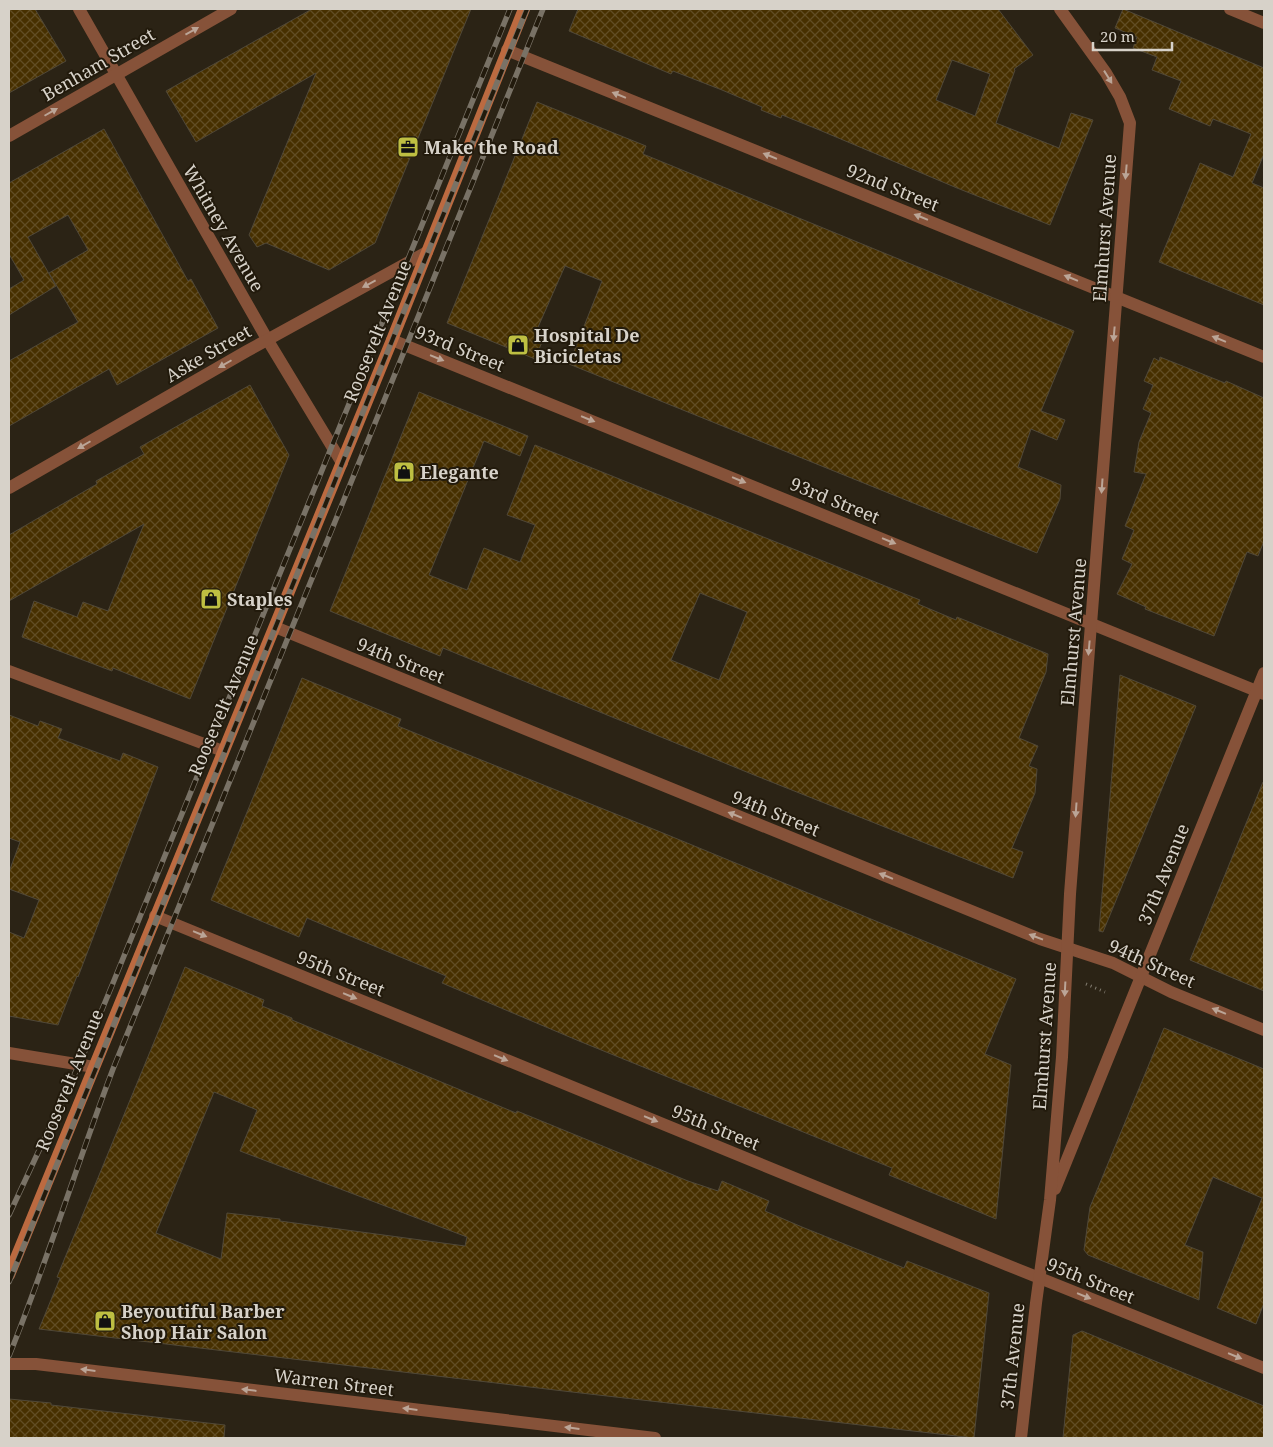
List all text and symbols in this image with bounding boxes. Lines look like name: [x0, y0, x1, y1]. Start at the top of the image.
scale bar: [1093, 20, 1172, 52]
street label: Benham Street: [37, 22, 159, 106]
one-way arrow: [185, 26, 198, 35]
text: 20 m: [1100, 26, 1135, 46]
one-way arrow: [1104, 70, 1113, 84]
one-way arrow: [612, 91, 626, 99]
one-way arrow: [44, 107, 58, 116]
office icon: Make the Road: [396, 135, 420, 159]
place label: Make the Road: [424, 135, 559, 159]
one-way arrow: [762, 152, 777, 160]
street label: Elmhurst Avenue: [1087, 153, 1121, 303]
street label: 92nd Street: [843, 158, 943, 216]
street label: Whitney Avenue: [178, 160, 270, 296]
one-way arrow: [1121, 164, 1129, 180]
one-way arrow: [913, 213, 928, 220]
street label: Roosevelt Avenue: [338, 256, 416, 406]
one-way arrow: [1063, 274, 1078, 282]
one-way arrow: [362, 280, 377, 288]
street label: Aske Street: [161, 319, 255, 387]
street label: 93rd Street: [412, 319, 508, 377]
place label: Hospital De Bicicletas: [534, 323, 640, 368]
one-way arrow: [1110, 326, 1118, 342]
shop icon: Hospital De Bicicletas: [506, 333, 530, 357]
one-way arrow: [1211, 335, 1226, 343]
one-way arrow: [430, 355, 445, 362]
one-way arrow: [218, 359, 231, 368]
one-way arrow: [581, 415, 596, 423]
one-way arrow: [76, 441, 91, 449]
shop icon: Elegante: [392, 460, 416, 484]
place label: Elegante: [420, 460, 499, 484]
street label: 93rd Street: [787, 471, 883, 529]
one-way arrow: [732, 476, 747, 484]
one-way arrow: [1098, 478, 1106, 494]
one-way arrow: [882, 537, 897, 545]
street label: Elmhurst Avenue: [1055, 557, 1091, 707]
shop icon: Staples: [199, 587, 223, 611]
place label: Staples: [227, 587, 293, 611]
street label: Roosevelt Avenue: [182, 631, 264, 779]
street label: 94th Street: [353, 631, 449, 689]
one-way arrow: [1084, 640, 1092, 656]
street label: 94th Street: [728, 784, 824, 842]
one-way arrow: [1072, 802, 1080, 818]
one-way arrow: [727, 811, 742, 819]
street label: 37th Avenue: [1132, 820, 1194, 928]
one-way arrow: [878, 872, 893, 880]
one-way arrow: [193, 931, 207, 939]
one-way arrow: [1029, 933, 1044, 940]
street label: 94th Street: [1105, 933, 1199, 993]
street label: 95th Street: [293, 944, 389, 1002]
street label: Elmhurst Avenue: [1027, 961, 1061, 1111]
one-way arrow: [1061, 982, 1069, 998]
one-way arrow: [343, 992, 358, 1000]
street label: Roosevelt Avenue: [30, 1005, 108, 1155]
one-way arrow: [1212, 1007, 1226, 1015]
one-way arrow: [494, 1054, 508, 1062]
street label: 95th Street: [668, 1098, 764, 1156]
one-way arrow: [644, 1116, 658, 1124]
street label: 95th Street: [1043, 1251, 1139, 1309]
one-way arrow: [1077, 1292, 1091, 1300]
place label: Beyoutiful Barber Shop Hair Salon: [121, 1299, 285, 1344]
street label: 37th Avenue: [994, 1302, 1030, 1410]
shop icon: Beyoutiful Barber Shop Hair Salon: [93, 1309, 117, 1333]
one-way arrow: [1228, 1353, 1242, 1361]
street label: Warren Street: [273, 1363, 395, 1401]
one-way arrow: [79, 1366, 95, 1374]
one-way arrow: [241, 1386, 257, 1394]
one-way arrow: [402, 1405, 418, 1413]
one-way arrow: [563, 1424, 579, 1432]

